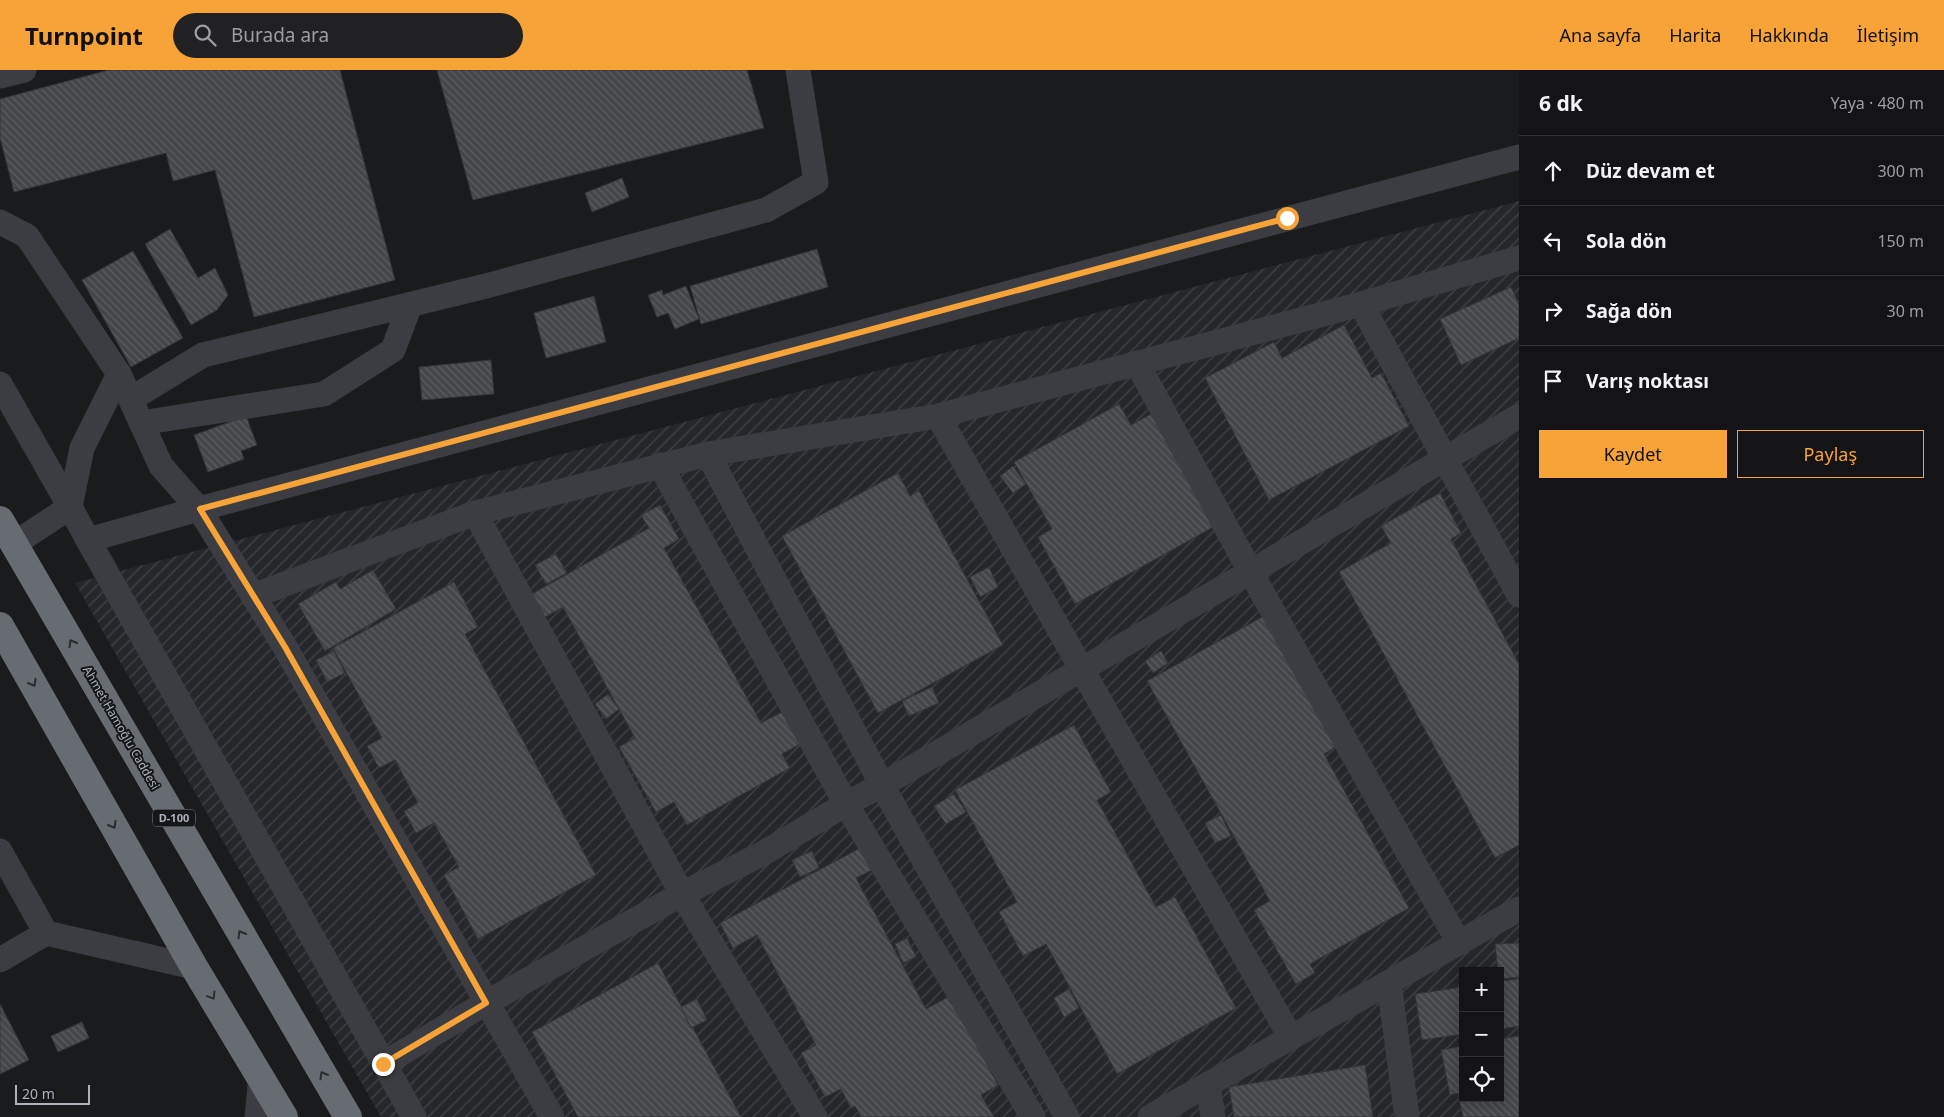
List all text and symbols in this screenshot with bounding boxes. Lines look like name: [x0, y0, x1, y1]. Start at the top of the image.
search box: [173, 13, 523, 58]
text: Turnpoint: [25, 19, 143, 52]
icon: search: [191, 21, 219, 49]
text: Burada ara: [231, 22, 329, 48]
text: Ana sayfa: [1560, 23, 1641, 47]
text: Harita: [1669, 23, 1721, 47]
text: Hakkında: [1749, 23, 1829, 47]
text: İletişim: [1857, 23, 1919, 47]
text: 6 dk: [1539, 89, 1583, 117]
text: Yaya · 480 m: [1830, 92, 1924, 114]
icon: ahead: [1539, 157, 1567, 185]
text: Düz devam et: [1586, 158, 1715, 184]
text: 300 m: [1877, 160, 1924, 182]
route start: [1276, 207, 1299, 230]
icon: left: [1539, 227, 1567, 255]
text: Sola dön: [1586, 228, 1667, 254]
text: 150 m: [1877, 230, 1924, 252]
icon: right: [1539, 297, 1567, 325]
text: Sağa dön: [1586, 298, 1672, 324]
text: 30 m: [1887, 300, 1924, 322]
icon: arrive: [1539, 367, 1567, 395]
text: Varış noktası: [1586, 368, 1709, 394]
button: Kaydet: [1539, 430, 1727, 478]
button: Paylaş: [1737, 430, 1924, 478]
one-way arrow: [68, 639, 78, 648]
street label: Ahmet Hamoğlu Caddesi: [79, 663, 164, 793]
one-way arrow: [26, 678, 36, 687]
road number: D-100: [153, 810, 195, 826]
one-way arrow: [107, 819, 117, 828]
one-way arrow: [238, 931, 248, 940]
map controls: [1459, 967, 1504, 1102]
button: +: [1459, 967, 1504, 1012]
one-way arrow: [206, 990, 215, 999]
button: −: [1459, 1012, 1504, 1057]
route end: [372, 1053, 395, 1076]
button: locate: [1459, 1057, 1504, 1102]
one-way arrow: [319, 1071, 329, 1080]
scale bar: [15, 1082, 90, 1105]
text: 20 m: [22, 1084, 55, 1103]

